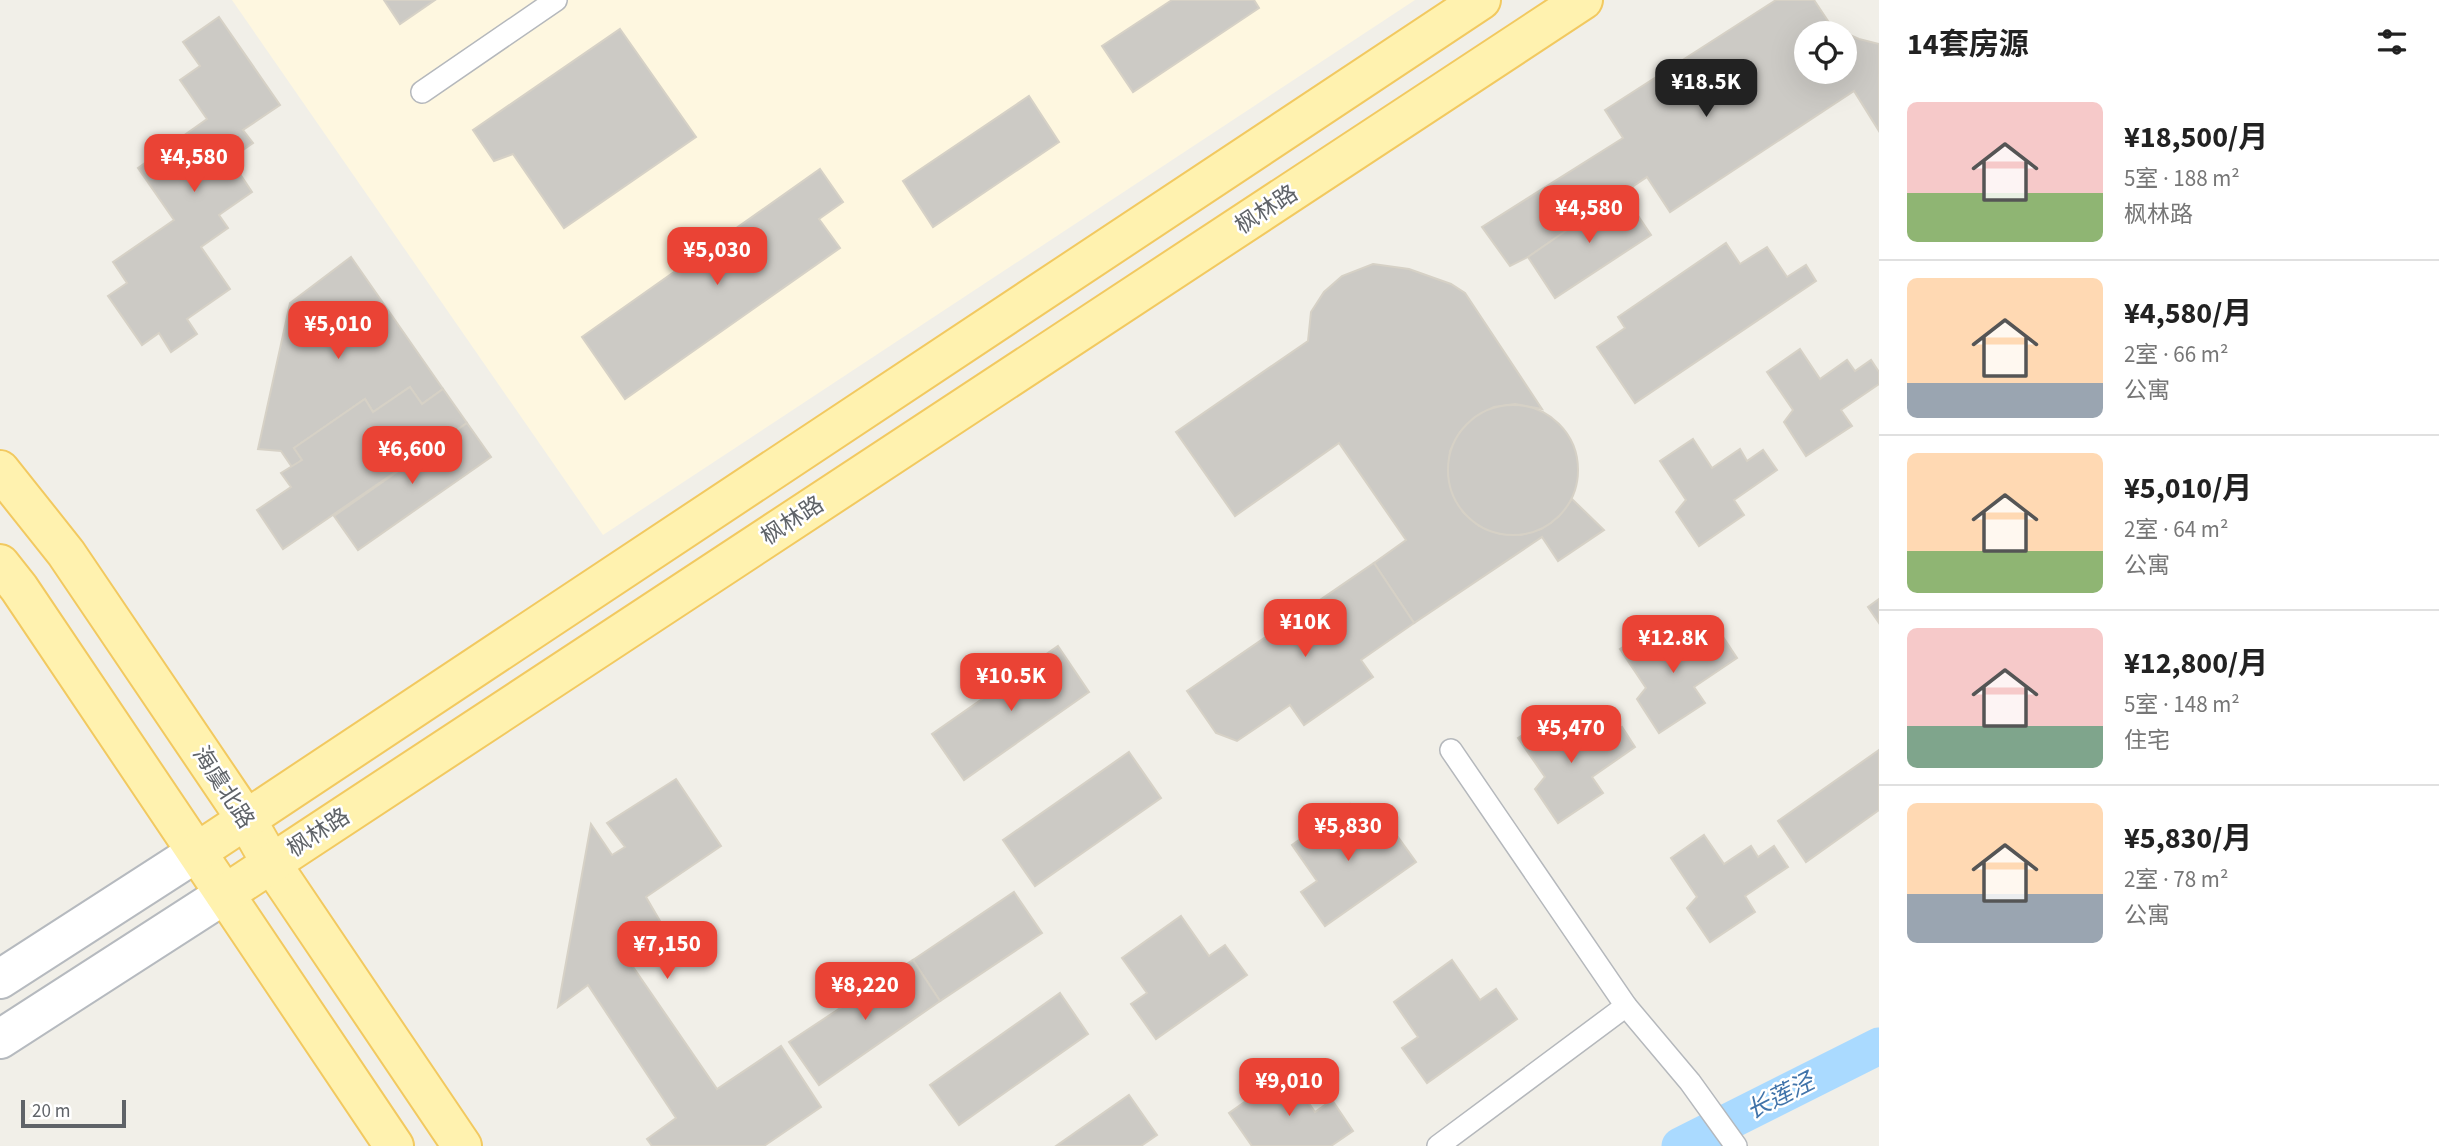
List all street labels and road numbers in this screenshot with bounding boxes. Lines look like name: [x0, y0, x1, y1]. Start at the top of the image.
street label: 枫林路: [1228, 177, 1304, 242]
street label: 枫林路: [754, 488, 830, 553]
street label: 海虞北路: [185, 740, 262, 835]
street label: 枫林路: [280, 800, 356, 865]

